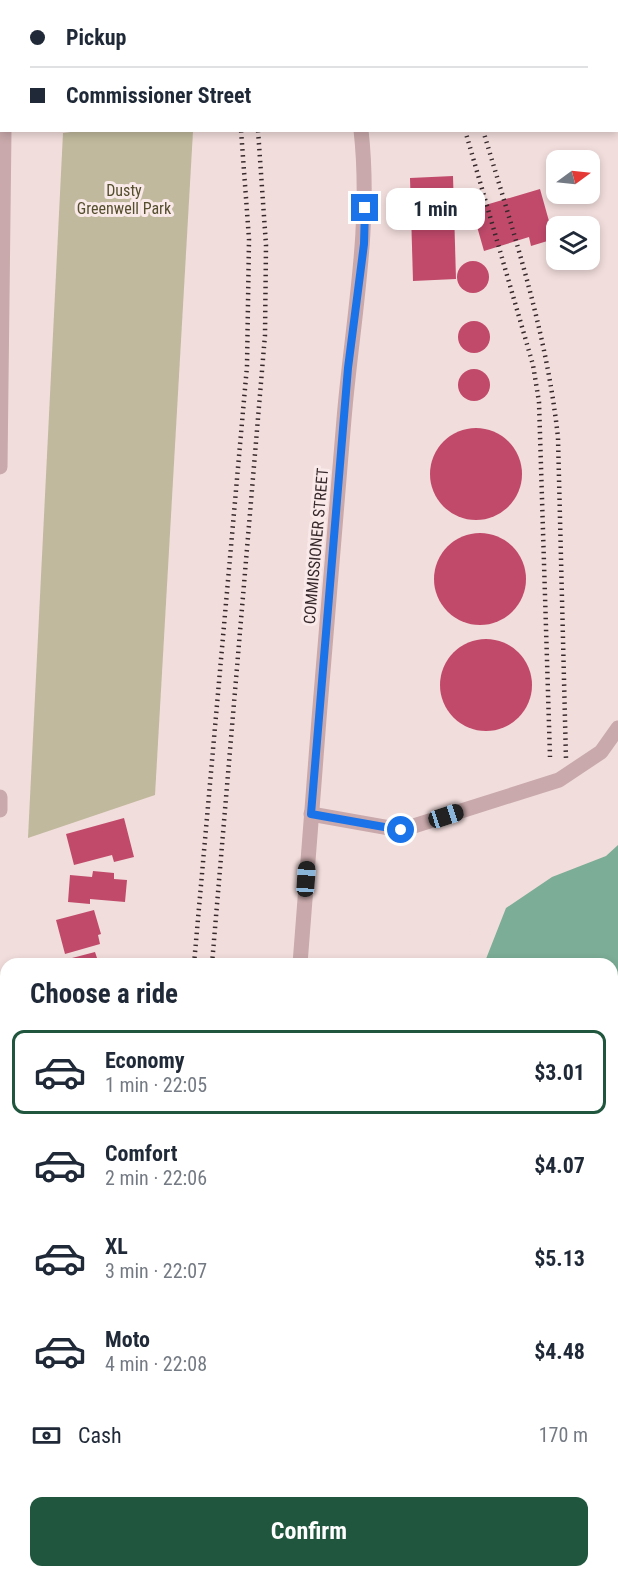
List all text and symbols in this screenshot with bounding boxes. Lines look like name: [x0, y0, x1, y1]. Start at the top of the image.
text: Pickup: [66, 25, 126, 50]
text: Commissioner Street: [66, 83, 251, 108]
north arrow: [546, 150, 600, 204]
map controls: [546, 150, 600, 270]
park label: Dusty Greenwell Park: [77, 181, 172, 218]
callout: 1 min: [386, 187, 485, 229]
route end: [351, 194, 378, 221]
text: 1 min: [413, 197, 458, 221]
button: layers: [546, 216, 600, 270]
street label: COMMISSIONER STREET: [300, 467, 332, 625]
car: [426, 802, 466, 830]
route start: [387, 816, 414, 843]
car: [296, 860, 316, 898]
text: Choose a ride: [30, 978, 178, 1010]
icon: car: [33, 1045, 87, 1099]
text: Economy: [105, 1048, 185, 1073]
text: $3.01: [534, 1060, 585, 1085]
text: 1 min · 22:05: [105, 1073, 207, 1097]
icon: car: [33, 1138, 87, 1192]
text: Comfort: [105, 1141, 178, 1166]
text: $4.07: [534, 1153, 585, 1178]
text: 2 min · 22:06: [105, 1166, 207, 1190]
icon: car: [33, 1231, 87, 1285]
text: XL: [105, 1234, 128, 1259]
text: $5.13: [534, 1246, 585, 1271]
text: 3 min · 22:07: [105, 1259, 207, 1283]
icon: car: [33, 1324, 87, 1378]
text: Moto: [105, 1327, 150, 1352]
text: $4.48: [534, 1339, 585, 1364]
text: 4 min · 22:08: [105, 1352, 207, 1376]
icon: cash: [30, 1419, 63, 1452]
text: Cash: [78, 1423, 122, 1448]
text: 170 m: [539, 1423, 588, 1447]
button: Confirm: [30, 1497, 588, 1566]

